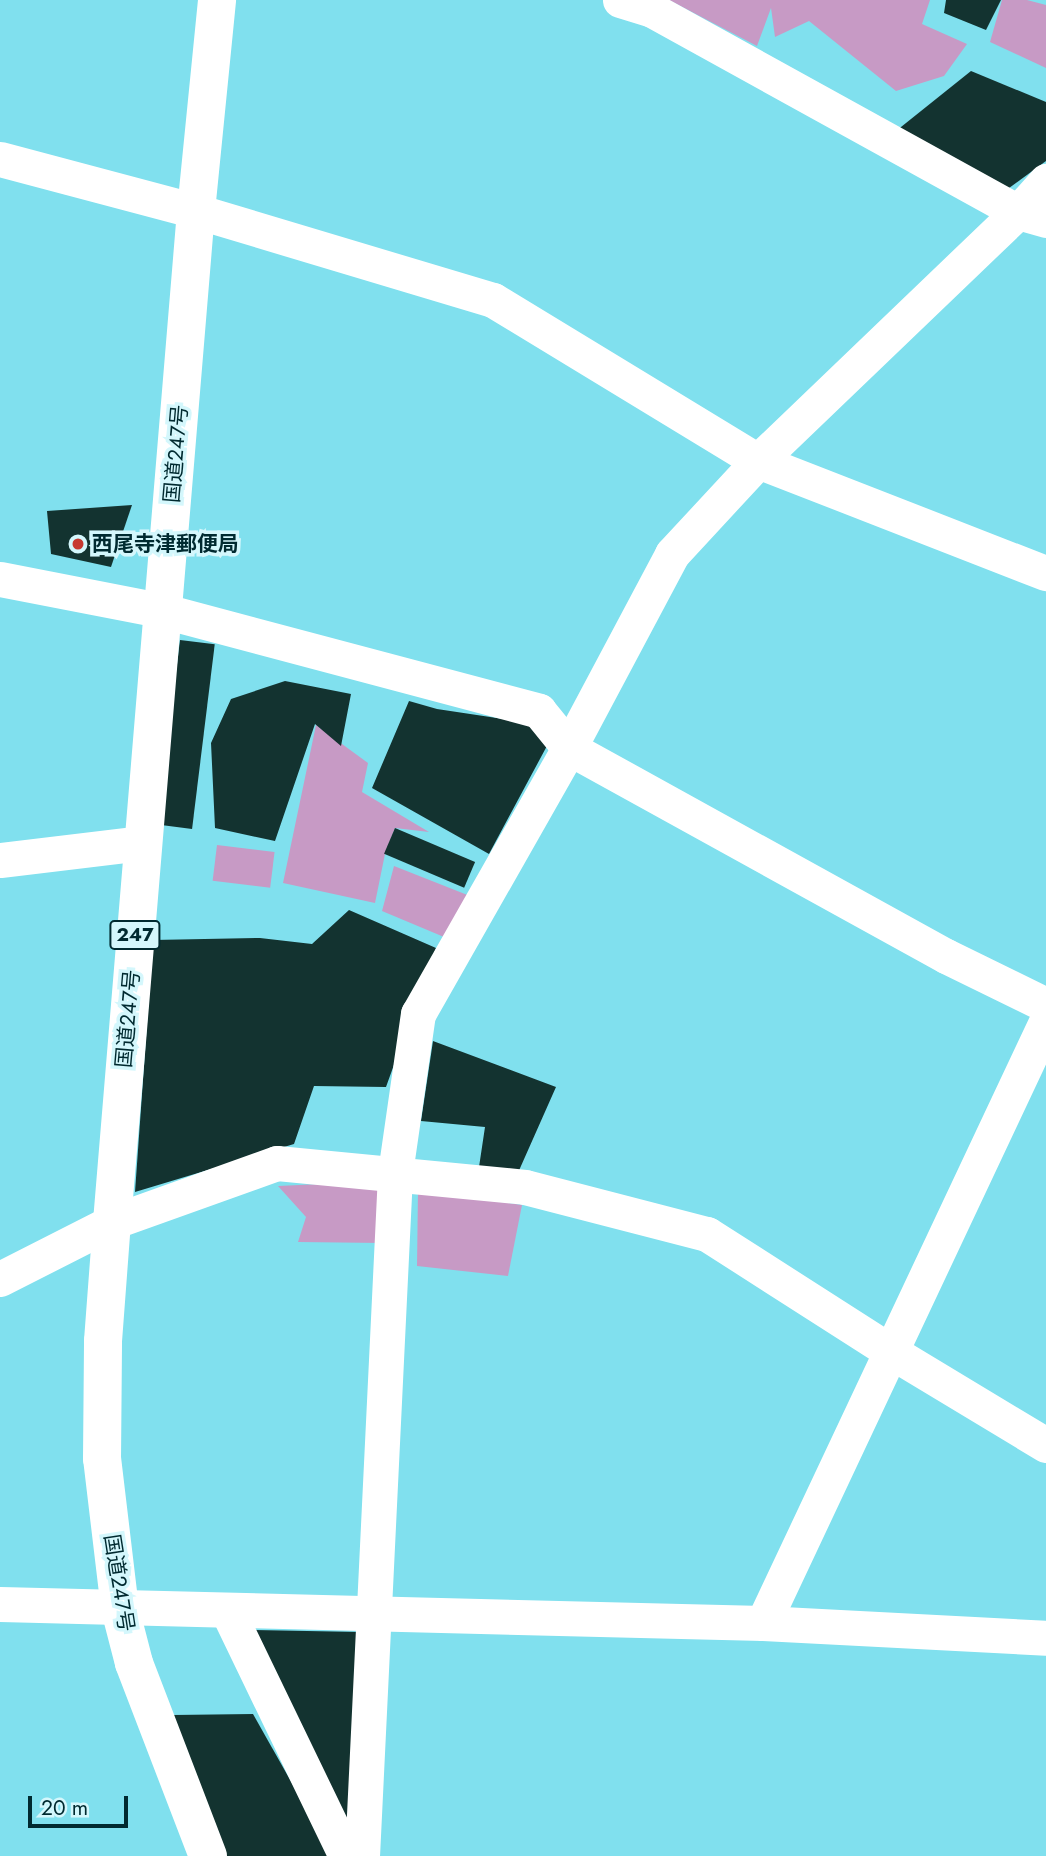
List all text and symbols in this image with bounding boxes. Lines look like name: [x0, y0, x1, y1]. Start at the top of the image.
street label: 国道247号: [159, 404, 193, 504]
place label: 西尾寺津郵便局: [92, 531, 239, 557]
marker: 西尾寺津郵便局: [70, 536, 86, 552]
road number: 247: [109, 920, 161, 951]
street label: 国道247号: [111, 969, 145, 1069]
street label: 国道247号: [99, 1533, 139, 1633]
scale bar: [32, 1783, 131, 1827]
text: 20 m: [41, 1793, 88, 1823]

